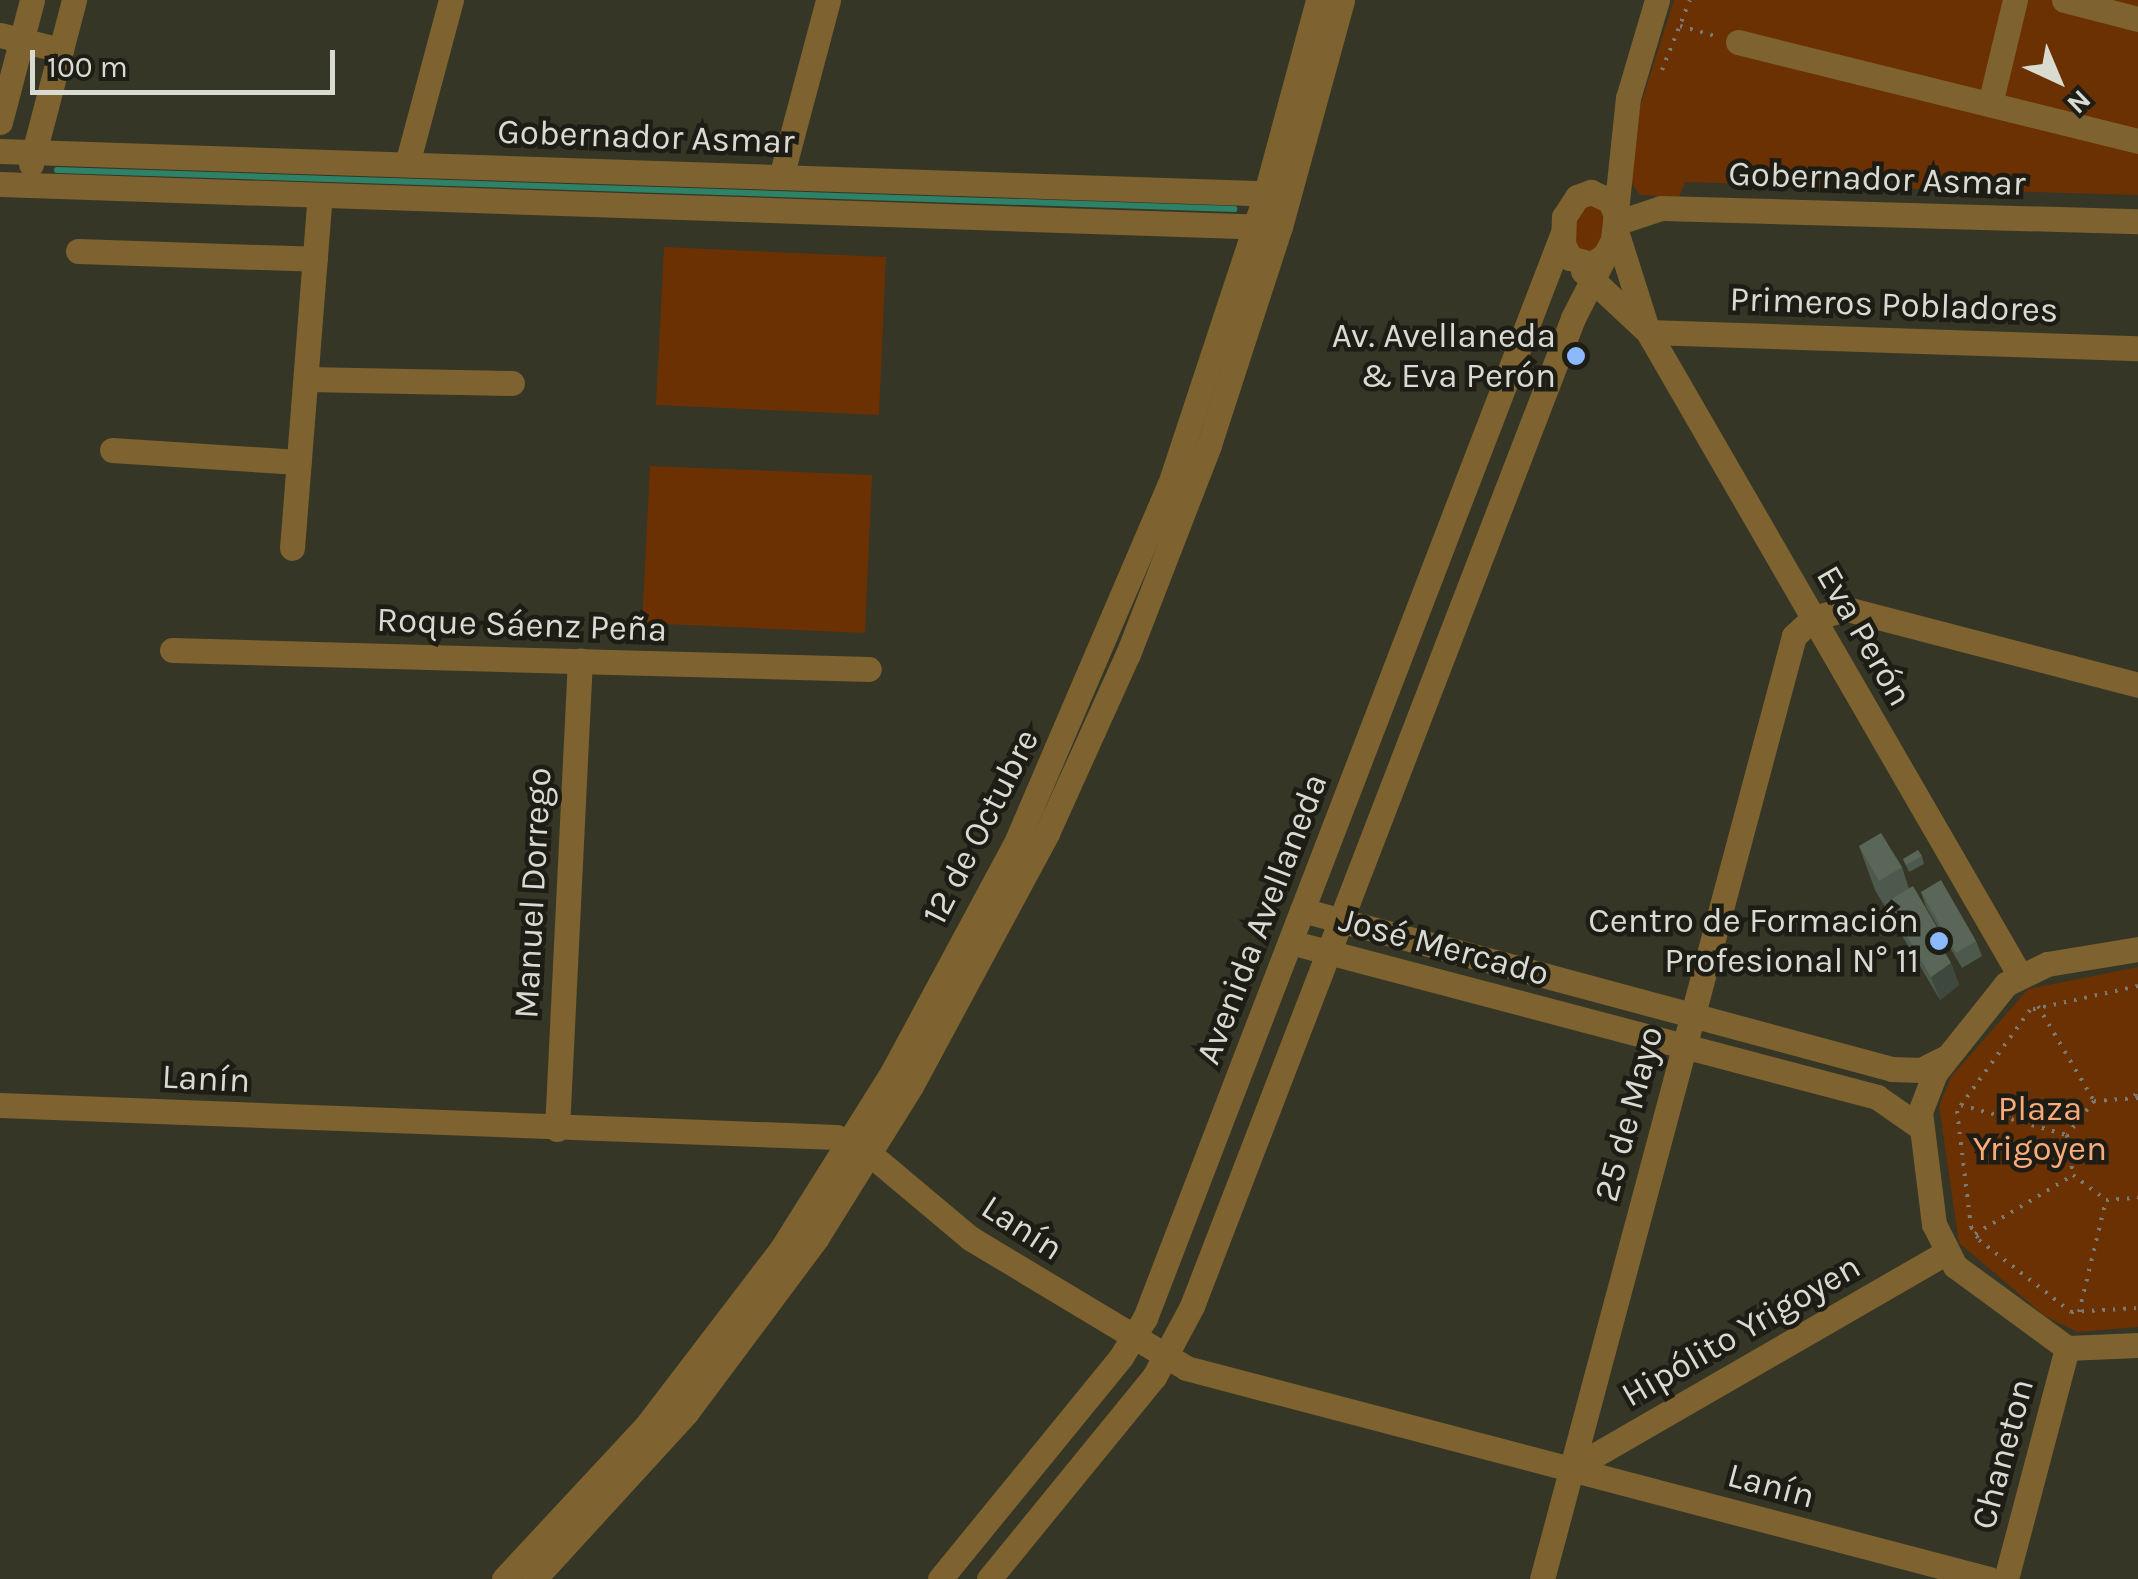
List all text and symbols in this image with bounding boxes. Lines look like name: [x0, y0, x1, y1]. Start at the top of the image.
scale bar: [35, 30, 340, 92]
north arrow: [2008, 30, 2108, 130]
text: 100 m: [47, 49, 128, 85]
text: N: [2061, 83, 2098, 121]
street label: Gobernador Asmar: [497, 111, 795, 163]
street label: Gobernador Asmar: [1728, 153, 2026, 205]
street label: Primeros Pobladores: [1729, 278, 2059, 332]
place label: Av. Avellaneda & Eva Perón: [1332, 315, 1556, 397]
marker: Av. Avellaneda & Eva Perón: [1565, 345, 1587, 367]
street label: Eva Perón: [1807, 558, 1921, 714]
street label: Roque Sáenz Peña: [376, 599, 668, 651]
street label: 12 de Octubre: [914, 722, 1048, 932]
street label: Manuel Dorrego: [505, 766, 561, 1020]
street label: Avenida Avellaneda: [1187, 768, 1337, 1070]
street label: José Mercado: [1335, 899, 1553, 995]
place label: Centro de Formación Profesional N° 11: [1588, 900, 1919, 982]
marker: Centro de Formación Profesional N° 11: [1928, 930, 1950, 952]
street label: 25 de Mayo: [1585, 1022, 1673, 1206]
street label: Lanín: [161, 1056, 251, 1102]
park label: Plaza Yrigoyen: [1973, 1088, 2107, 1170]
street label: Lanín: [974, 1186, 1070, 1270]
street label: Hipólito Yrigoyen: [1614, 1246, 1868, 1416]
street label: Chaneton: [1963, 1374, 2043, 1534]
street label: Lanín: [1723, 1454, 1819, 1518]

